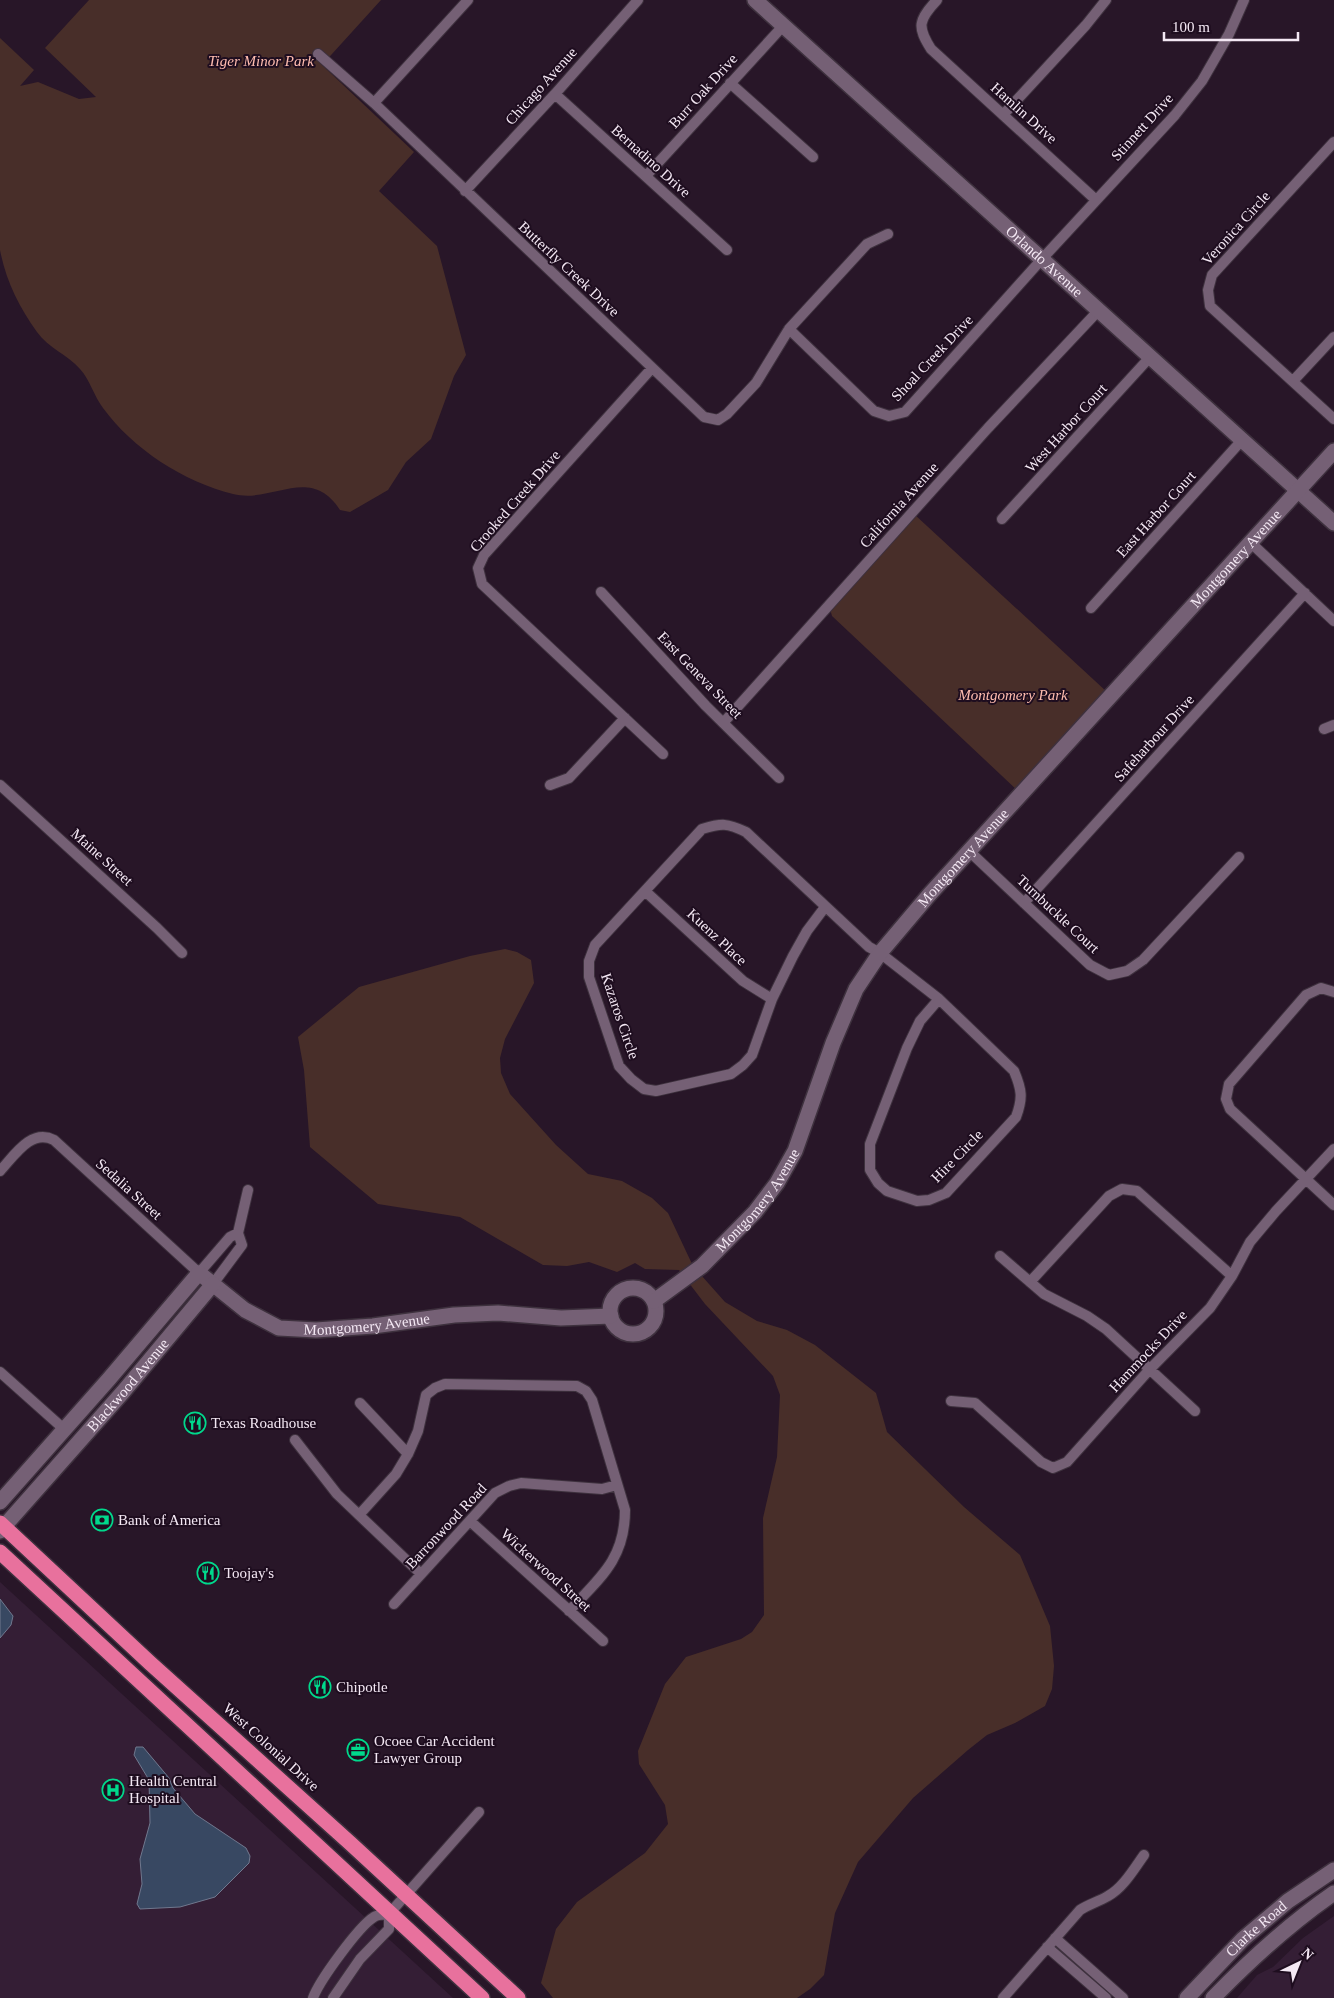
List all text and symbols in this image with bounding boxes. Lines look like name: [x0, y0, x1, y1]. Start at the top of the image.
scale bar: [1164, 10, 1298, 42]
text: 100 m: [1172, 19, 1210, 35]
street label: Chicago Avenue: [502, 44, 580, 128]
street label: Burr Oak Drive: [666, 50, 741, 131]
park label: Tiger Minor Park: [208, 53, 314, 69]
street label: Hamlin Drive: [988, 79, 1060, 147]
street label: Stinnett Drive: [1108, 90, 1176, 164]
street label: Bernadino Drive: [608, 121, 694, 201]
street label: Veronica Circle: [1199, 188, 1274, 268]
street label: Butterfly Creek Drive: [515, 218, 623, 320]
street label: Orlando Avenue: [1003, 223, 1086, 300]
street label: Shoal Creek Drive: [888, 311, 976, 404]
street label: West Harbor Court: [1022, 380, 1111, 476]
street label: Crooked Creek Drive: [467, 447, 564, 555]
street label: California Avenue: [856, 459, 942, 551]
street label: East Harbor Court: [1113, 467, 1199, 560]
street label: Montgomery Avenue: [1187, 506, 1285, 611]
street label: East Geneva Street: [655, 628, 746, 722]
park label: Montgomery Park: [957, 687, 1068, 703]
street label: Safeharbour Drive: [1111, 691, 1197, 785]
street label: Montgomery Avenue: [914, 805, 1012, 910]
street label: Maine Street: [68, 825, 137, 889]
street label: Turnbuckle Court: [1014, 872, 1103, 957]
street label: Kuenz Place: [684, 905, 750, 969]
street label: Kazaros Circle: [598, 971, 642, 1061]
street label: Hire Circle: [928, 1126, 986, 1186]
street label: Montgomery Avenue: [713, 1146, 803, 1255]
street label: Sedalia Street: [93, 1155, 166, 1223]
street label: Hammocks Drive: [1106, 1306, 1190, 1395]
street label: Montgomery Avenue: [303, 1310, 431, 1338]
street label: Blackwood Avenue: [84, 1335, 172, 1435]
restaurant icon: Texas Roadhouse: [183, 1411, 207, 1435]
place label: Texas Roadhouse: [211, 1415, 317, 1431]
street label: Barronwood Road: [403, 1480, 490, 1572]
bank icon: Bank of America: [90, 1508, 114, 1532]
place label: Bank of America: [118, 1512, 221, 1528]
street label: Wickerwood Street: [498, 1525, 595, 1615]
restaurant icon: Toojay's: [196, 1561, 220, 1585]
place label: Toojay's: [224, 1565, 274, 1581]
restaurant icon: Chipotle: [308, 1675, 332, 1699]
place label: Chipotle: [336, 1679, 388, 1695]
street label: West Colonial Drive: [220, 1700, 322, 1794]
place label: Ocoee Car Accident Lawyer Group: [374, 1733, 496, 1766]
office icon: Ocoee Car Accident Lawyer Group: [346, 1738, 370, 1762]
place label: Health Central Hospital: [129, 1773, 217, 1806]
hospital icon: Health Central Hospital: [101, 1778, 125, 1802]
street label: Clarke Road: [1223, 1897, 1290, 1960]
north arrow: [1274, 1938, 1324, 1988]
text: N: [1299, 1945, 1316, 1963]

